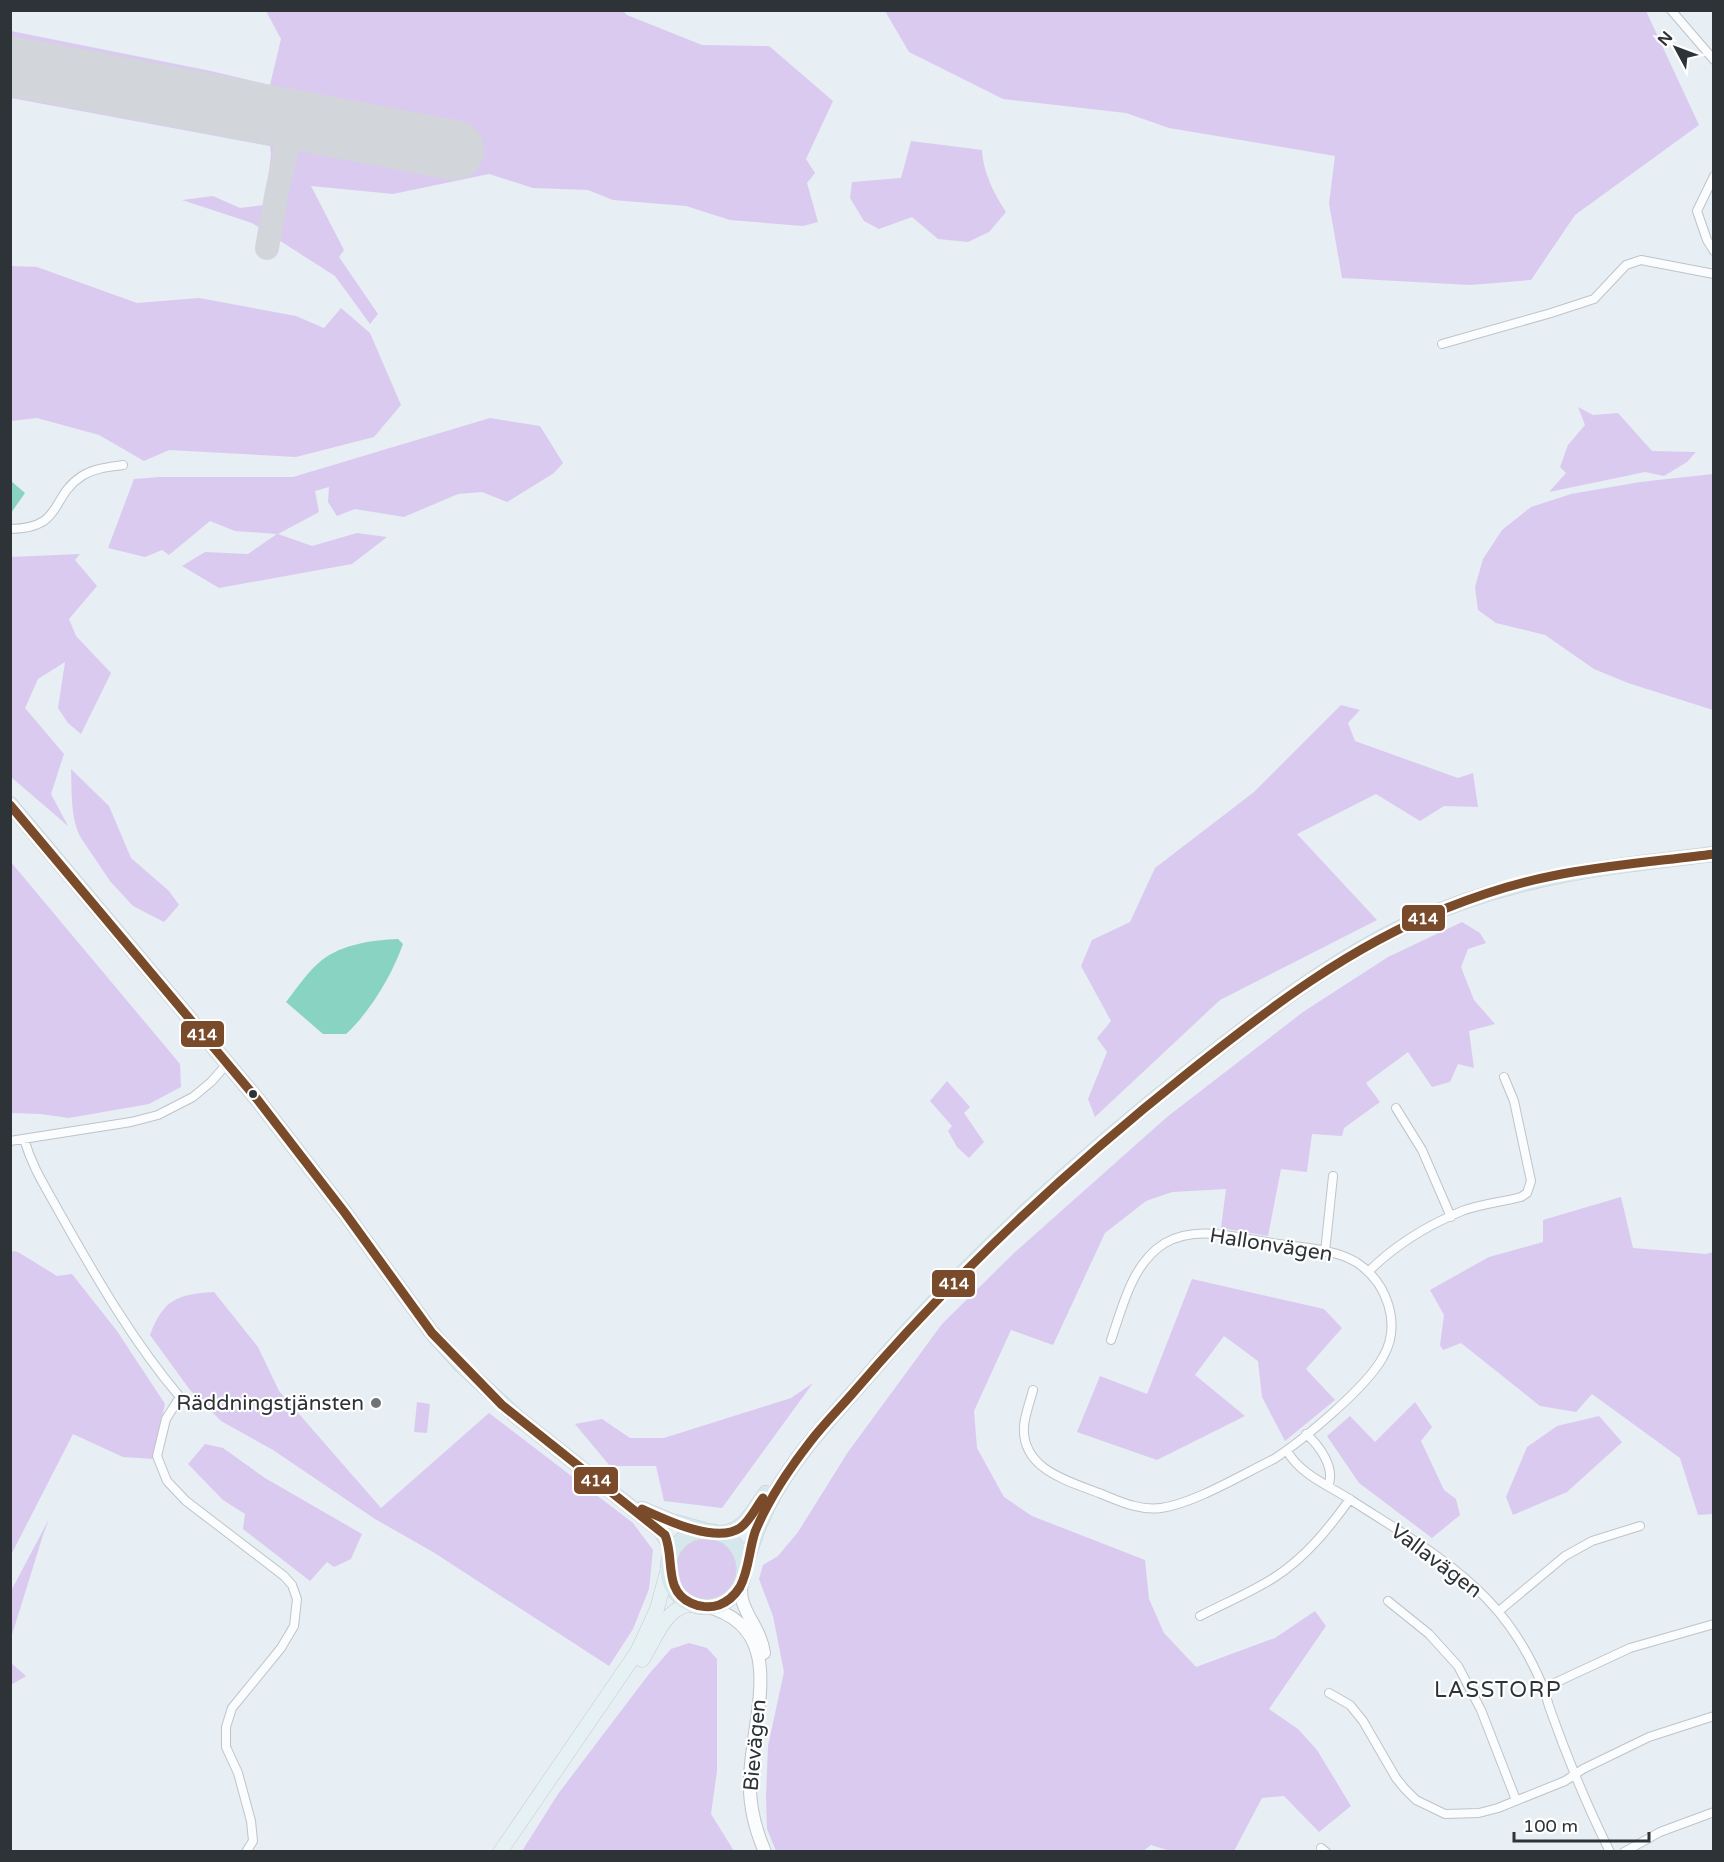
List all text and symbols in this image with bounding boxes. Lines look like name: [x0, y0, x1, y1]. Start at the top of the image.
north arrow: [1646, 18, 1706, 78]
text: N: [1654, 27, 1677, 50]
line badge: 414: [1401, 904, 1446, 932]
text: 414: [1408, 909, 1438, 929]
line badge: 414: [180, 1020, 225, 1048]
text: 414: [187, 1025, 217, 1045]
unlabelled marker: [247, 1088, 259, 1100]
street label: Hallonvägen: [1208, 1223, 1334, 1267]
line badge: 414: [931, 1269, 976, 1298]
text: 414: [939, 1274, 969, 1294]
place label: Räddningstjänsten: [176, 1391, 364, 1416]
marker: Räddningstjänsten: [369, 1396, 383, 1410]
line badge: 414: [573, 1466, 619, 1495]
text: 414: [581, 1471, 611, 1491]
street label: Vallavägen: [1385, 1519, 1487, 1603]
district label: LASSTORP: [1434, 1677, 1562, 1703]
street label: Bievägen: [739, 1698, 771, 1792]
scale bar: [1514, 1805, 1649, 1843]
text: 100 m: [1523, 1815, 1578, 1837]

